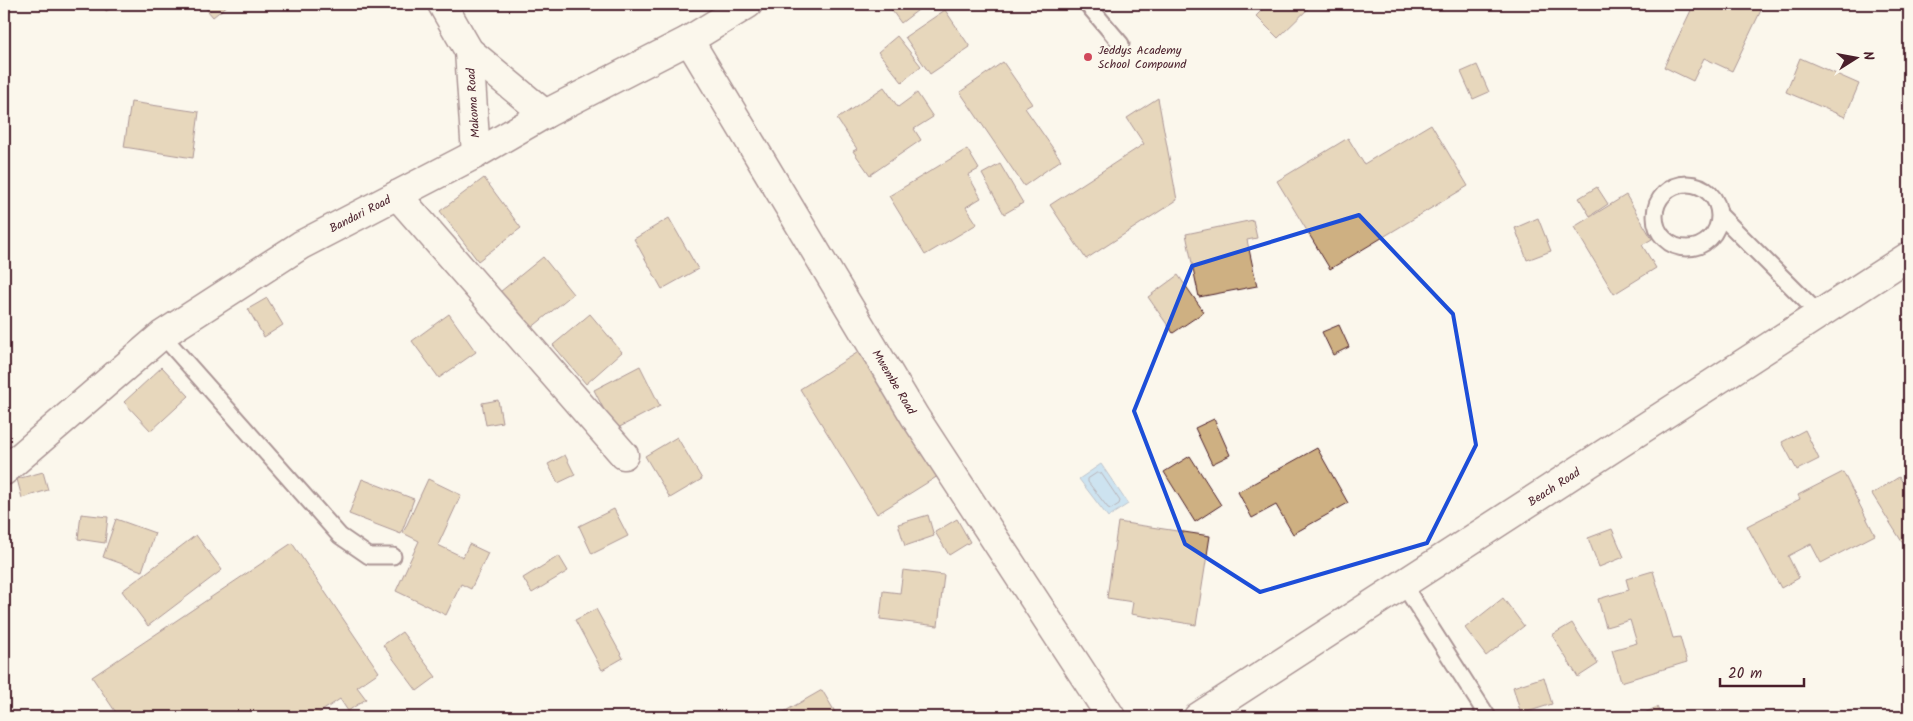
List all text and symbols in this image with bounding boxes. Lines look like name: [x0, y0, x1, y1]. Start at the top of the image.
north arrow: [1830, 32, 1880, 82]
place label: Jeddys Academy School Compound: [1098, 41, 1187, 74]
text: N: [1856, 49, 1879, 62]
marker: Jeddys Academy School Compound: [1082, 51, 1094, 63]
street label: Makoma Road: [462, 66, 485, 139]
street label: Bandari Road: [326, 190, 395, 238]
street label: Mwembe Road: [867, 346, 921, 419]
street label: Beach Road: [1524, 463, 1585, 512]
scale bar: [1720, 656, 1804, 688]
text: 20 m: [1728, 662, 1762, 686]

